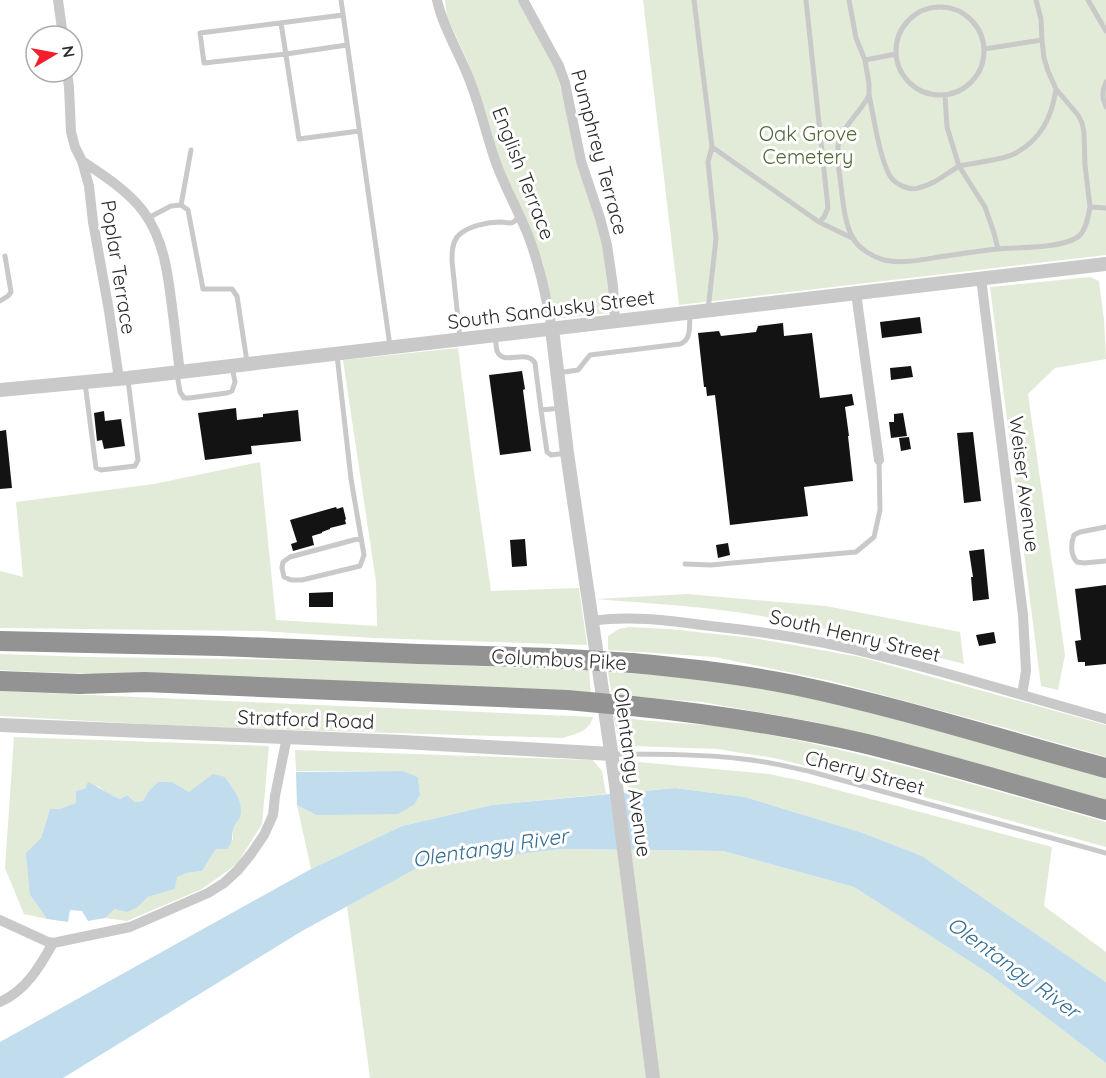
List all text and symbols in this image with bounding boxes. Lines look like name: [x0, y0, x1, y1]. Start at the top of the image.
north arrow: [24, 24, 84, 84]
text: N: [58, 44, 80, 59]
street label: Pumphrey Terrace: [566, 67, 634, 237]
street label: English Terrace: [487, 103, 561, 243]
park label: Oak Grove Cemetery: [759, 121, 857, 169]
street label: Poplar Terrace: [96, 198, 142, 336]
street label: South Sandusky Street: [446, 284, 656, 334]
street label: Weiser Avenue: [1004, 415, 1046, 553]
street label: South Henry Street: [767, 603, 943, 667]
street label: Columbus Pike: [491, 643, 627, 675]
street label: Olentangy Avenue: [609, 686, 657, 858]
street label: Stratford Road: [237, 704, 375, 734]
street label: Cherry Street: [803, 744, 928, 800]
water label: Olentangy River: [410, 821, 572, 872]
water label: Olentangy River: [943, 910, 1087, 1025]

